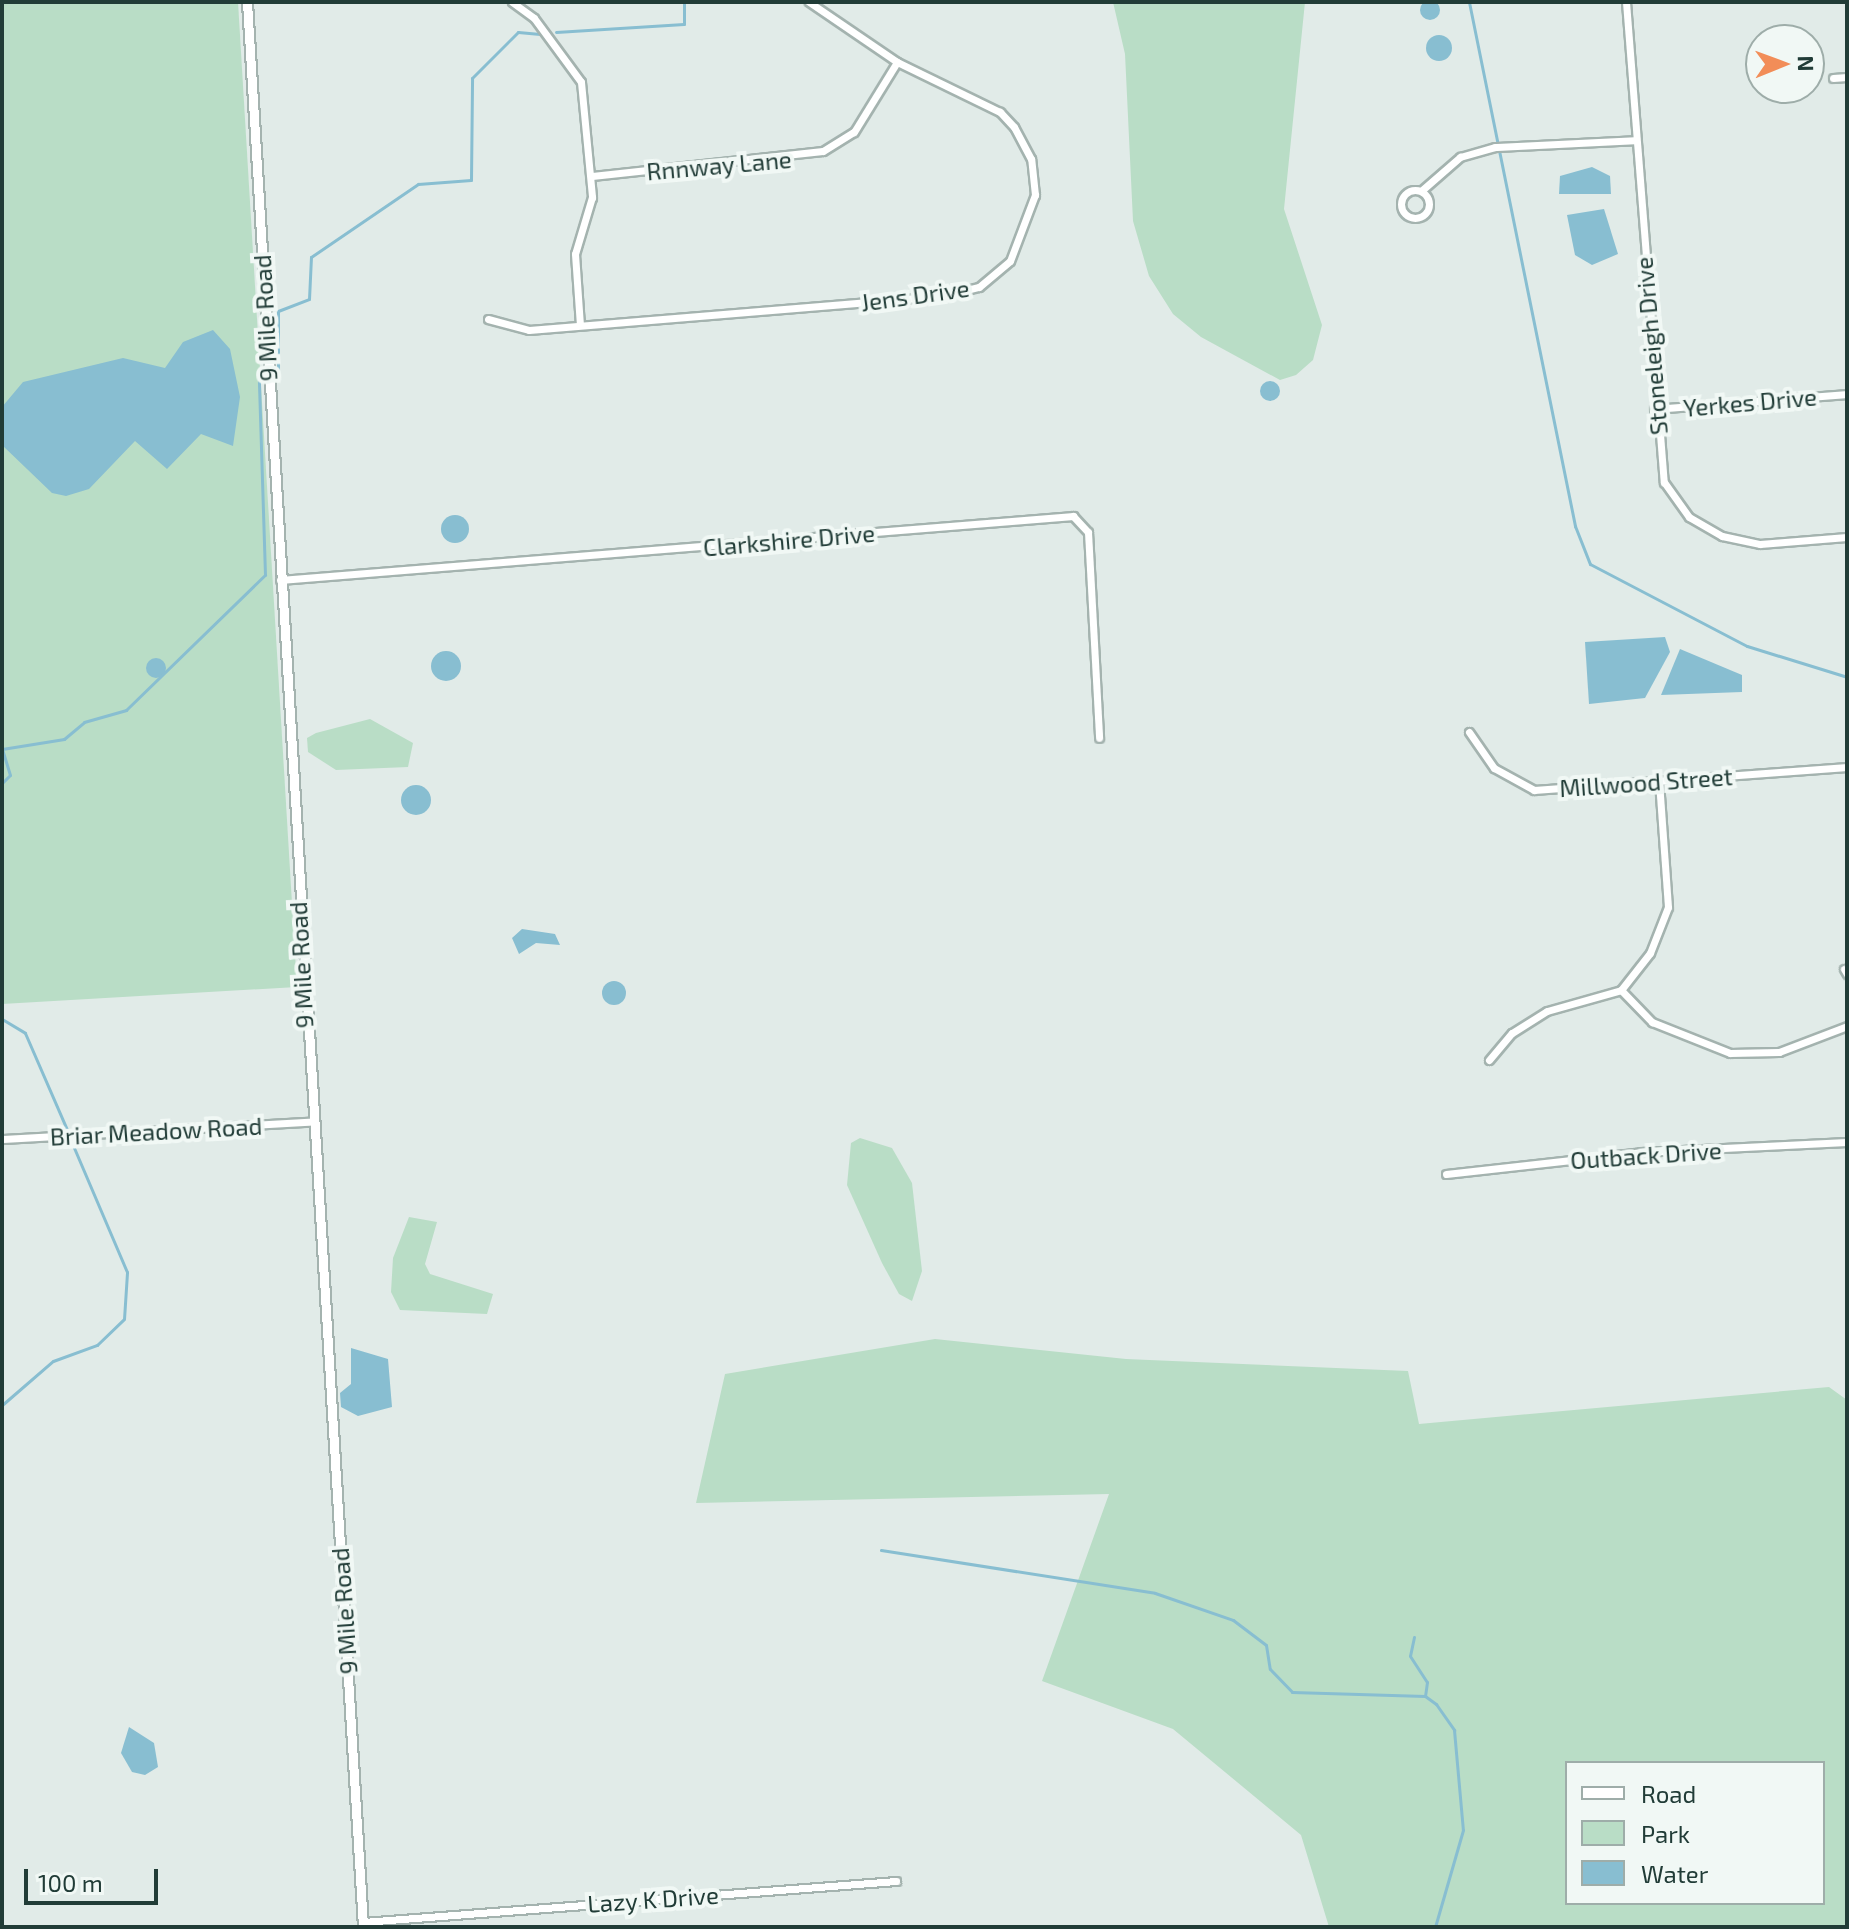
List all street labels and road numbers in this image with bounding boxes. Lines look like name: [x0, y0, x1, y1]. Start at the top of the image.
street label: Rnnway Lane: [645, 144, 793, 186]
street label: 9 Mile Road: [247, 254, 283, 382]
street label: Stoneleigh Drive: [1629, 256, 1673, 436]
street label: Jens Drive: [859, 273, 971, 317]
street label: Yerkes Drive: [1682, 382, 1818, 422]
street label: Clarkshire Drive: [702, 518, 876, 562]
street label: Millwood Street: [1558, 762, 1734, 802]
street label: 9 Mile Road: [283, 901, 319, 1029]
street label: Briar Meadow Road: [49, 1111, 263, 1151]
street label: Outback Drive: [1569, 1135, 1723, 1175]
street label: 9 Mile Road: [325, 1547, 363, 1675]
street label: Lazy K Drive: [586, 1880, 720, 1918]

